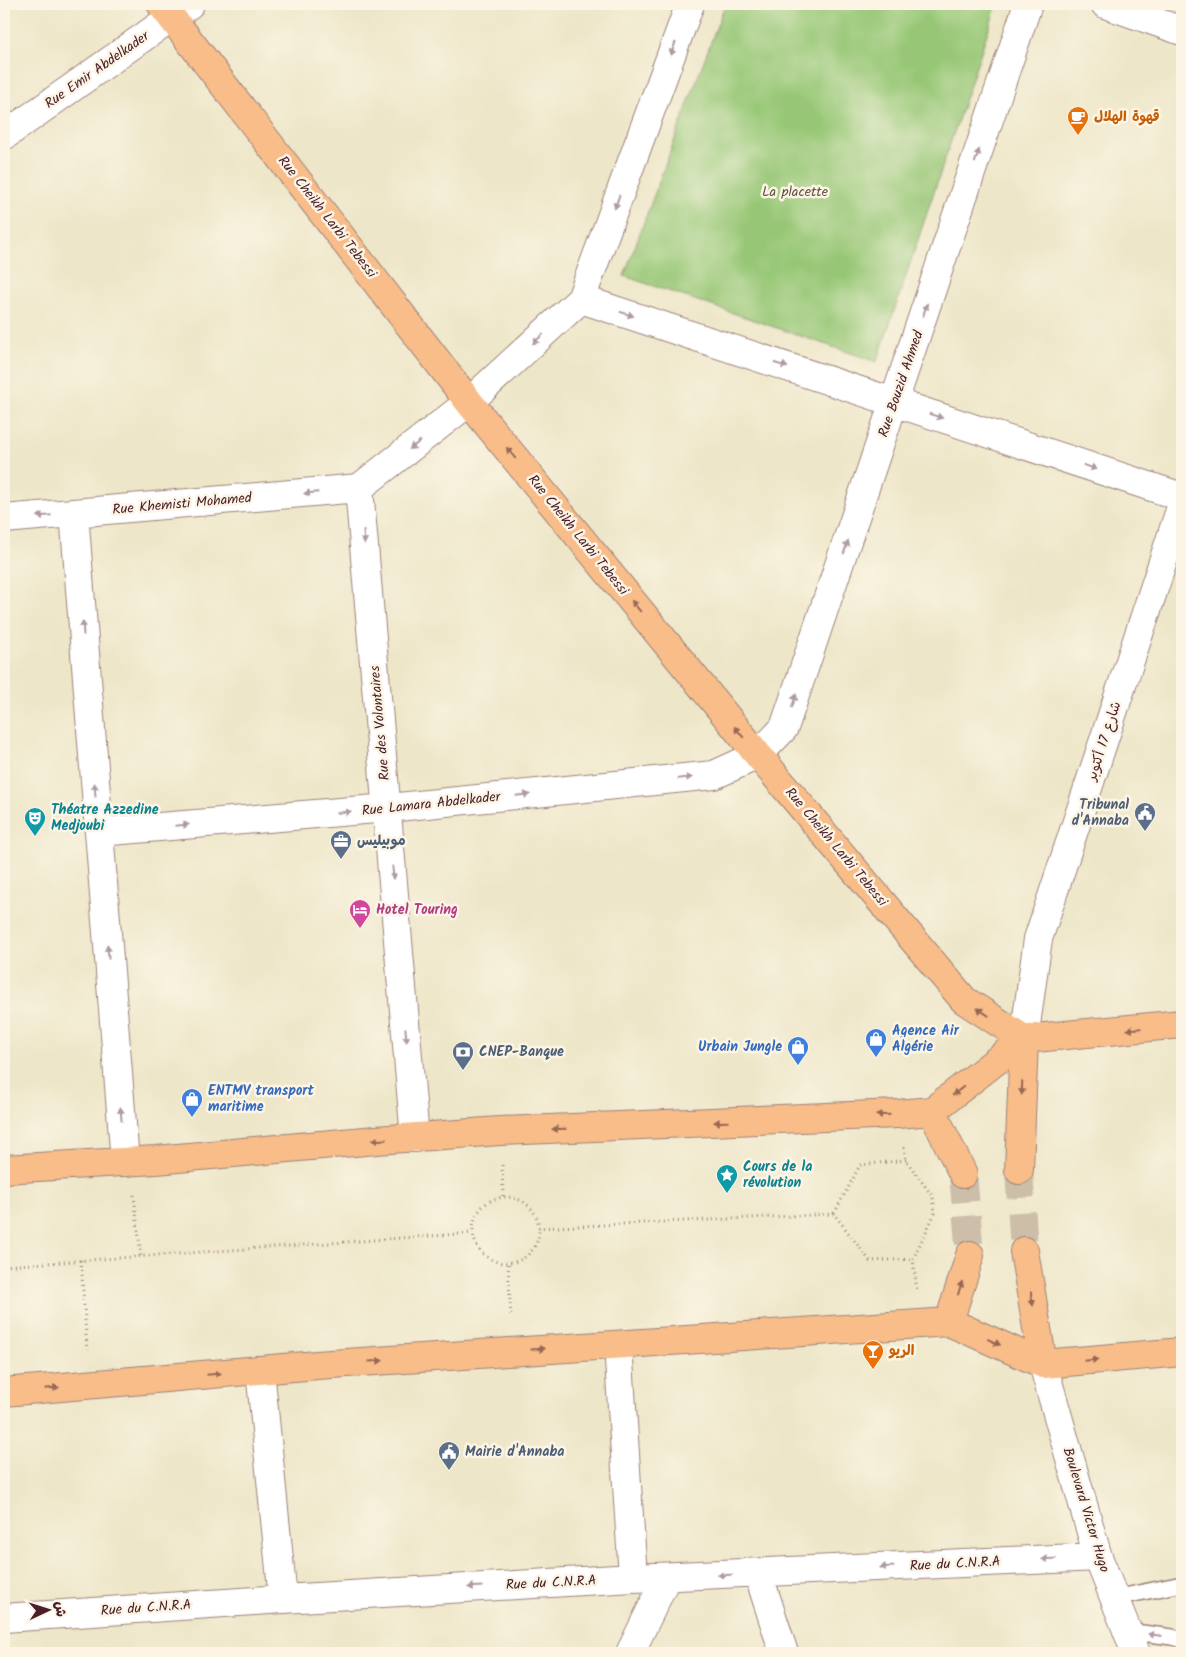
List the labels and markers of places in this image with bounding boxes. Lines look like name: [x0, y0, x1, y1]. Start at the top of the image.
cafe icon: قهوة الهلال: [1066, 105, 1090, 136]
place label: قهوة الهلال: [1094, 106, 1160, 128]
place label: Tribunal d'Annaba: [1072, 794, 1129, 832]
place label: Théatre Azzedine Medjoubi: [51, 799, 159, 837]
public building icon: Tribunal d'Annaba: [1133, 801, 1157, 832]
theatre icon: Théatre Azzedine Medjoubi: [23, 806, 47, 837]
office icon: موبيليس: [329, 829, 353, 860]
place label: موبيليس: [357, 830, 406, 852]
hotel icon: Hotel Touring: [348, 898, 372, 929]
place label: Hotel Touring: [376, 899, 458, 921]
place label: Agence Air Algérie: [892, 1020, 960, 1058]
shop icon: Agence Air Algérie: [864, 1027, 888, 1058]
shop icon: Urbain Jungle: [786, 1035, 810, 1066]
place label: Urbain Jungle: [698, 1036, 782, 1058]
bank icon: CNEP-Banque: [451, 1040, 475, 1071]
place label: CNEP-Banque: [479, 1041, 564, 1063]
place label: ENTMV transport maritime: [208, 1080, 314, 1118]
shop icon: ENTMV transport maritime: [180, 1087, 204, 1118]
place label: Cours de la révolution: [743, 1156, 812, 1194]
place icon: Cours de la révolution: [715, 1163, 739, 1194]
bar icon: الريو: [861, 1339, 885, 1370]
place label: الريو: [888, 1340, 915, 1362]
public building icon: Mairie d'Annaba: [437, 1440, 461, 1471]
place label: Mairie d'Annaba: [465, 1441, 564, 1463]

